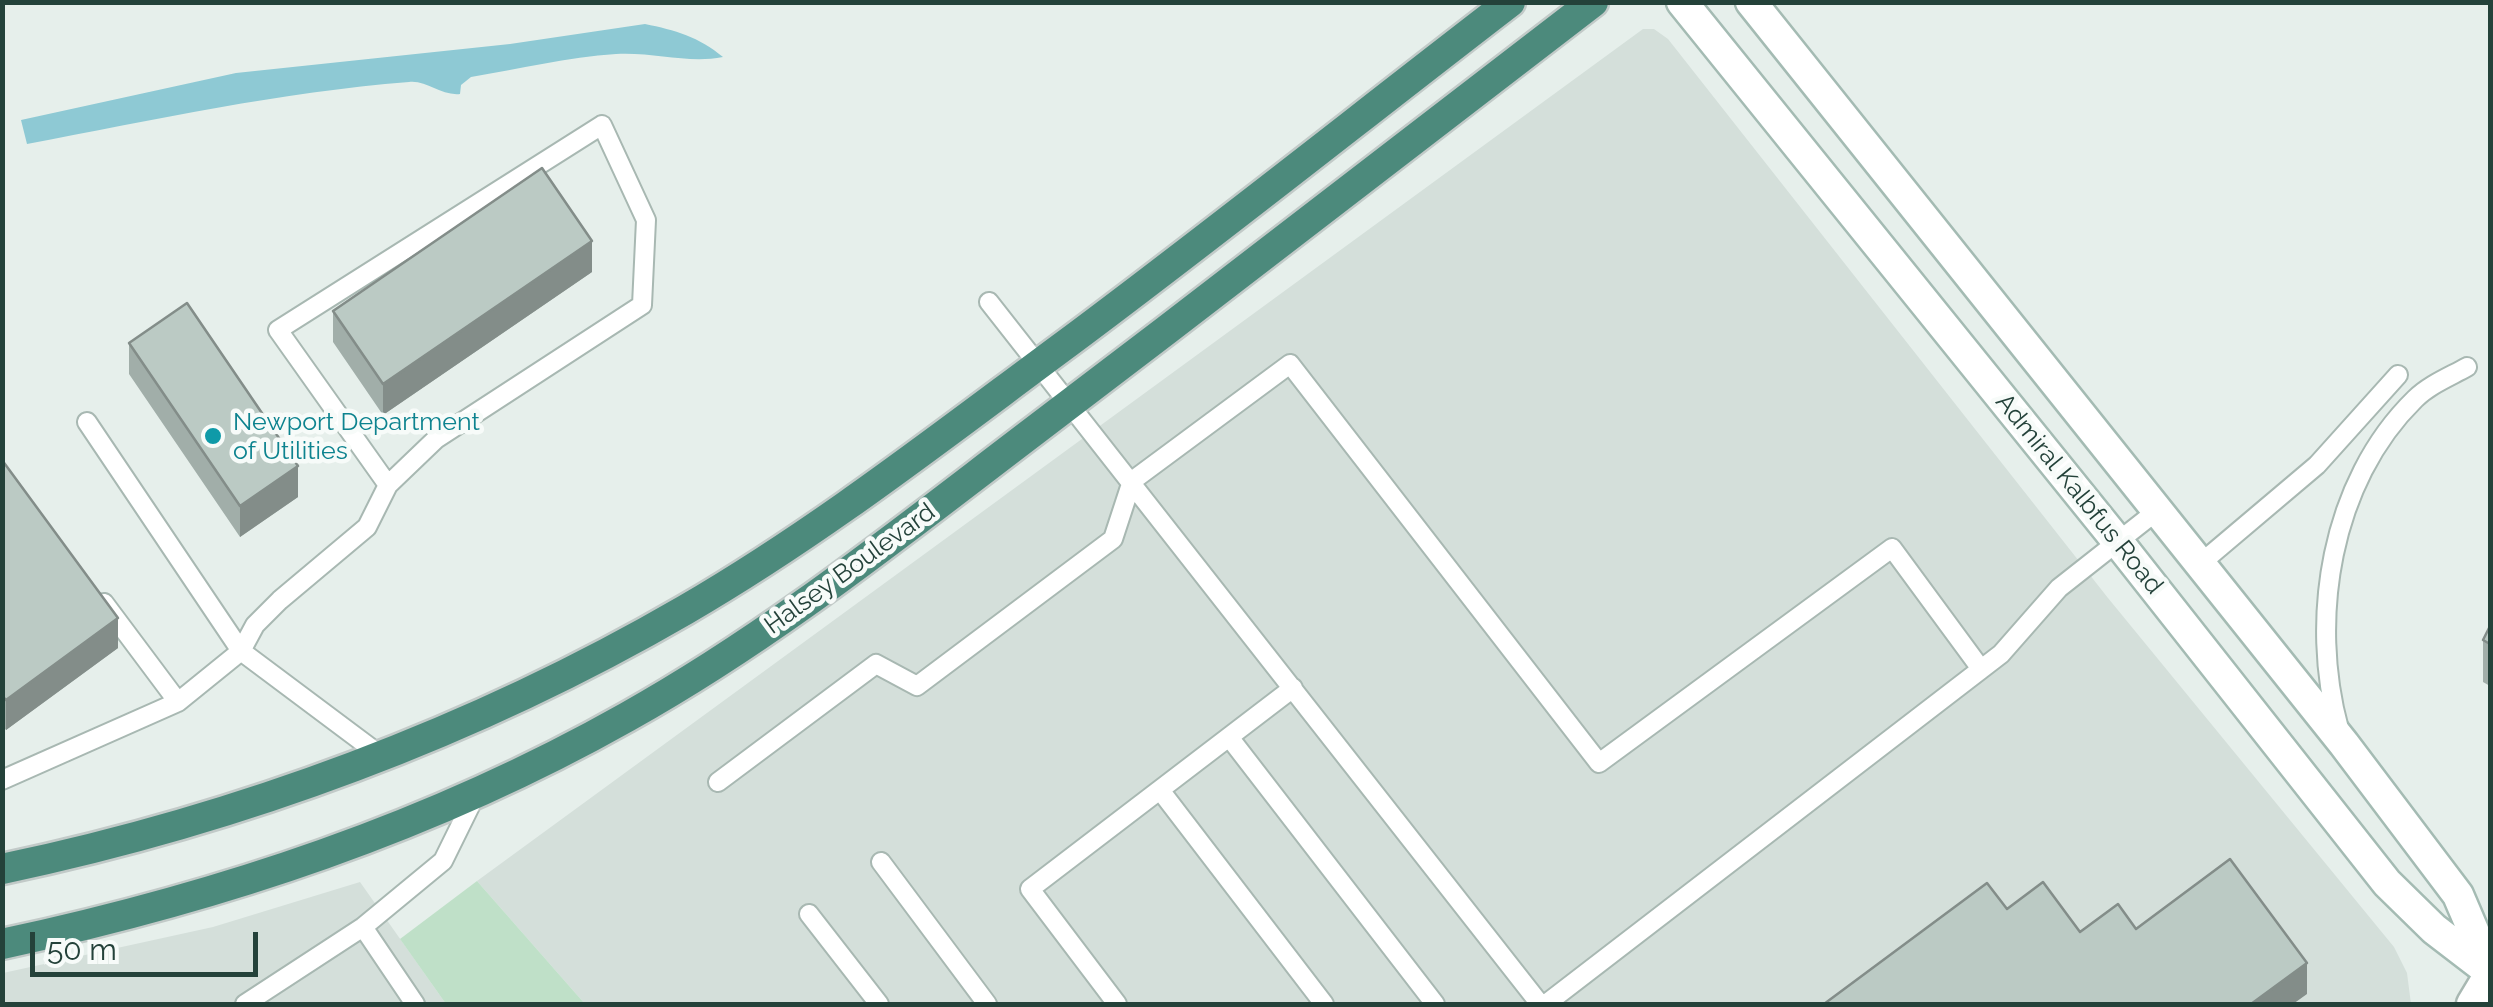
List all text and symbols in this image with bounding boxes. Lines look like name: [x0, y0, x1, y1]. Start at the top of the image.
street label: Admiral Kalbfus Road: [1989, 388, 2169, 600]
place label: Newport Department of Utilities: [233, 407, 480, 466]
marker: Newport Department of Utilities: [202, 425, 224, 447]
street label: Halsey Boulevard: [759, 497, 941, 641]
scale bar: [35, 912, 262, 974]
text: 50 m: [47, 932, 117, 967]

